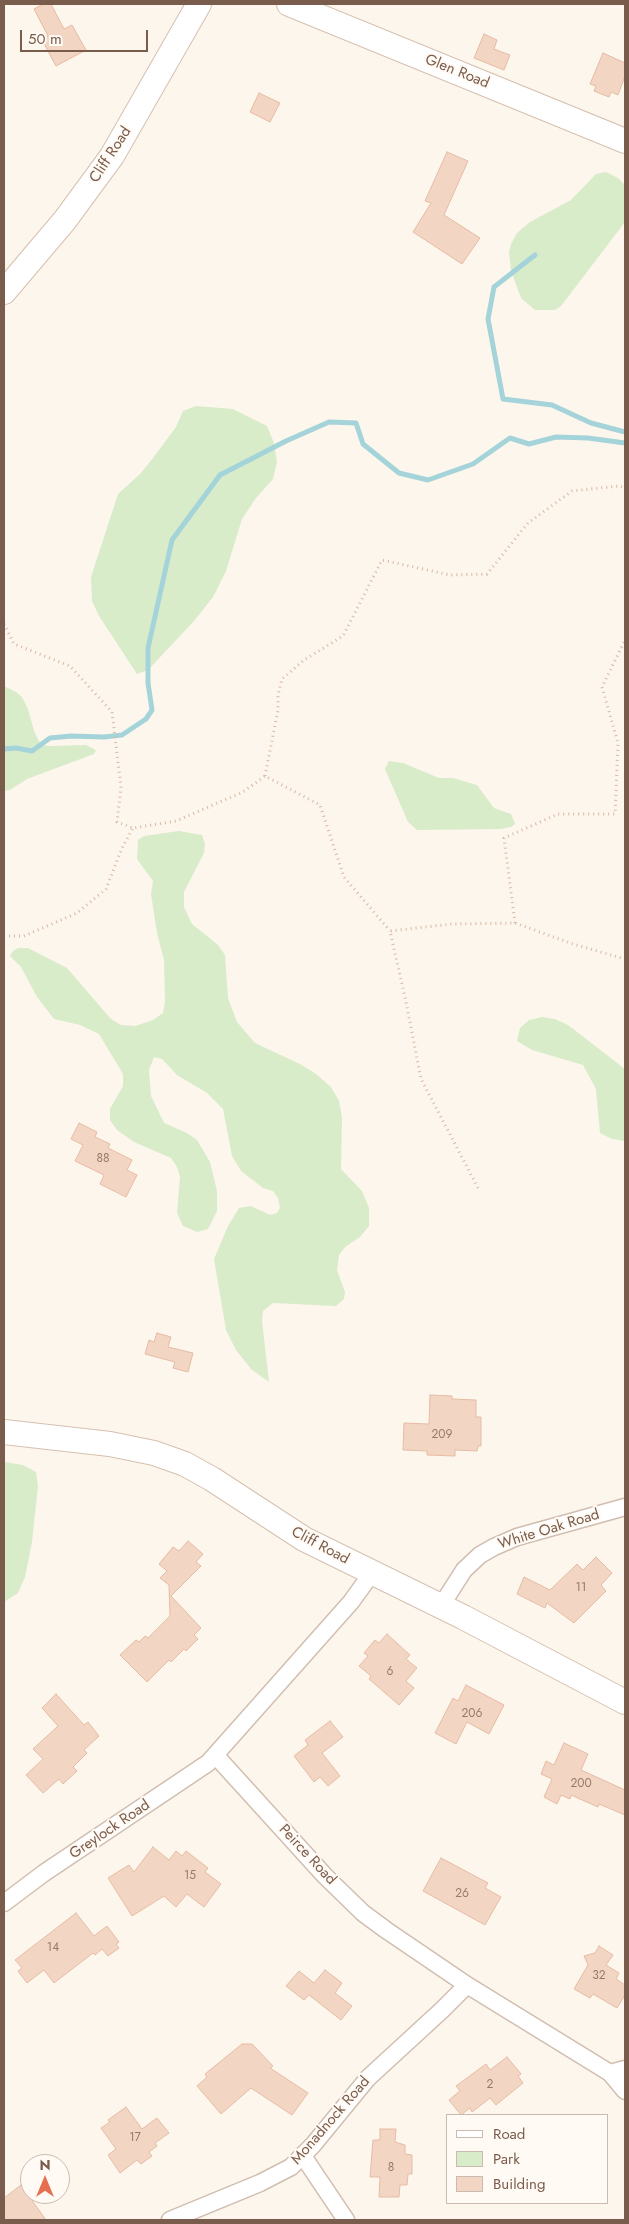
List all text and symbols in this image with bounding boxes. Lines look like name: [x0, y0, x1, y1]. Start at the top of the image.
scale bar: [22, 20, 150, 52]
text: 50 m: [28, 28, 62, 50]
street label: Glen Road: [422, 51, 492, 93]
street label: Cliff Road: [86, 124, 136, 186]
house number: 88: [96, 1152, 110, 1166]
house number: 209: [432, 1428, 452, 1442]
street label: White Oak Road: [496, 1506, 602, 1554]
street label: Cliff Road: [288, 1523, 352, 1569]
house number: 11: [576, 1581, 586, 1595]
house number: 6: [387, 1665, 393, 1679]
house number: 206: [462, 1707, 482, 1721]
house number: 200: [570, 1777, 592, 1791]
street label: Greylock Road: [66, 1797, 154, 1863]
street label: Peirce Road: [274, 1821, 340, 1889]
house number: 15: [184, 1869, 196, 1883]
house number: 26: [455, 1887, 469, 1901]
house number: 14: [47, 1941, 59, 1955]
house number: 32: [592, 1969, 606, 1983]
street label: Monadnock Road: [288, 2073, 374, 2169]
house number: 2: [487, 2078, 493, 2092]
legend: [446, 2114, 609, 2204]
text: Road: [493, 2123, 525, 2145]
house number: 17: [129, 2131, 141, 2145]
text: Park: [493, 2148, 520, 2170]
north arrow: [20, 2154, 70, 2204]
text: N: [39, 2155, 51, 2175]
house number: 8: [388, 2161, 394, 2175]
text: Building: [493, 2173, 545, 2195]

